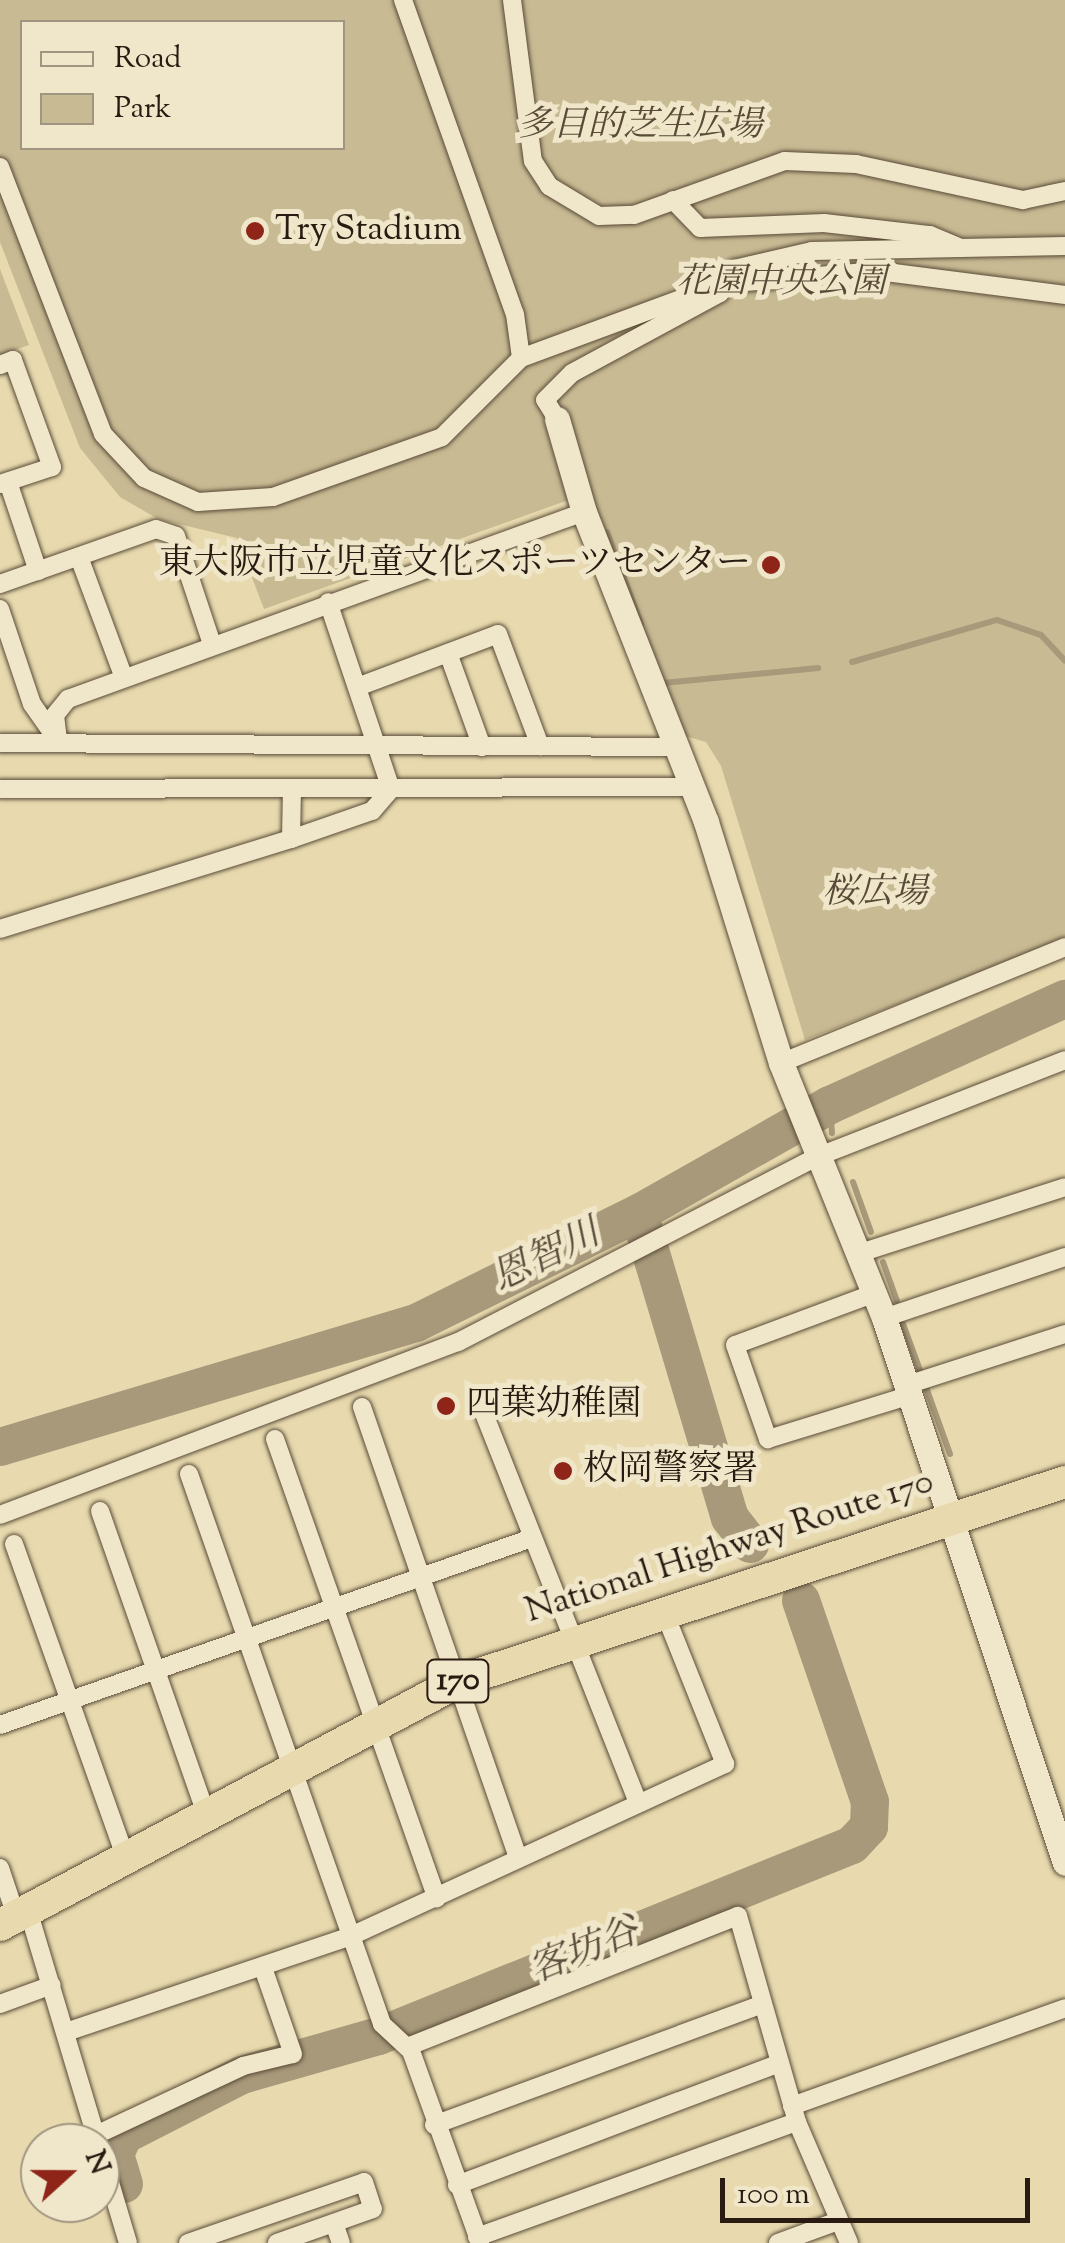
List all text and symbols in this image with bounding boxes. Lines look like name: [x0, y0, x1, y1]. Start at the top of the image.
legend: [20, 20, 345, 150]
text: Road: [114, 38, 181, 81]
text: Park: [114, 88, 171, 131]
park label: 多目的芝生広場: [518, 106, 762, 148]
place label: Try Stadium: [275, 210, 462, 252]
marker: Try Stadium: [244, 220, 266, 242]
park label: 花園中央公園: [676, 263, 886, 305]
place label: 東大阪市立児童文化スポーツセンター: [156, 544, 751, 586]
marker: 東大阪市立児童文化スポーツセンター: [760, 554, 782, 576]
park label: 桜広場: [823, 873, 927, 915]
water label: 恩智川: [486, 1213, 608, 1303]
place label: 四葉幼稚園: [466, 1385, 641, 1427]
marker: 四葉幼稚園: [435, 1395, 457, 1417]
place label: 枚岡警察署: [583, 1450, 758, 1492]
marker: 枚岡警察署: [552, 1460, 574, 1482]
street label: National Highway Route 170: [521, 1462, 939, 1634]
road number: 170: [426, 1654, 490, 1708]
water label: 客坊谷: [524, 1911, 646, 1995]
north arrow: [20, 2123, 120, 2223]
text: N: [73, 2145, 119, 2181]
scale bar: [725, 2158, 1035, 2220]
text: 100 m: [737, 2174, 810, 2217]

